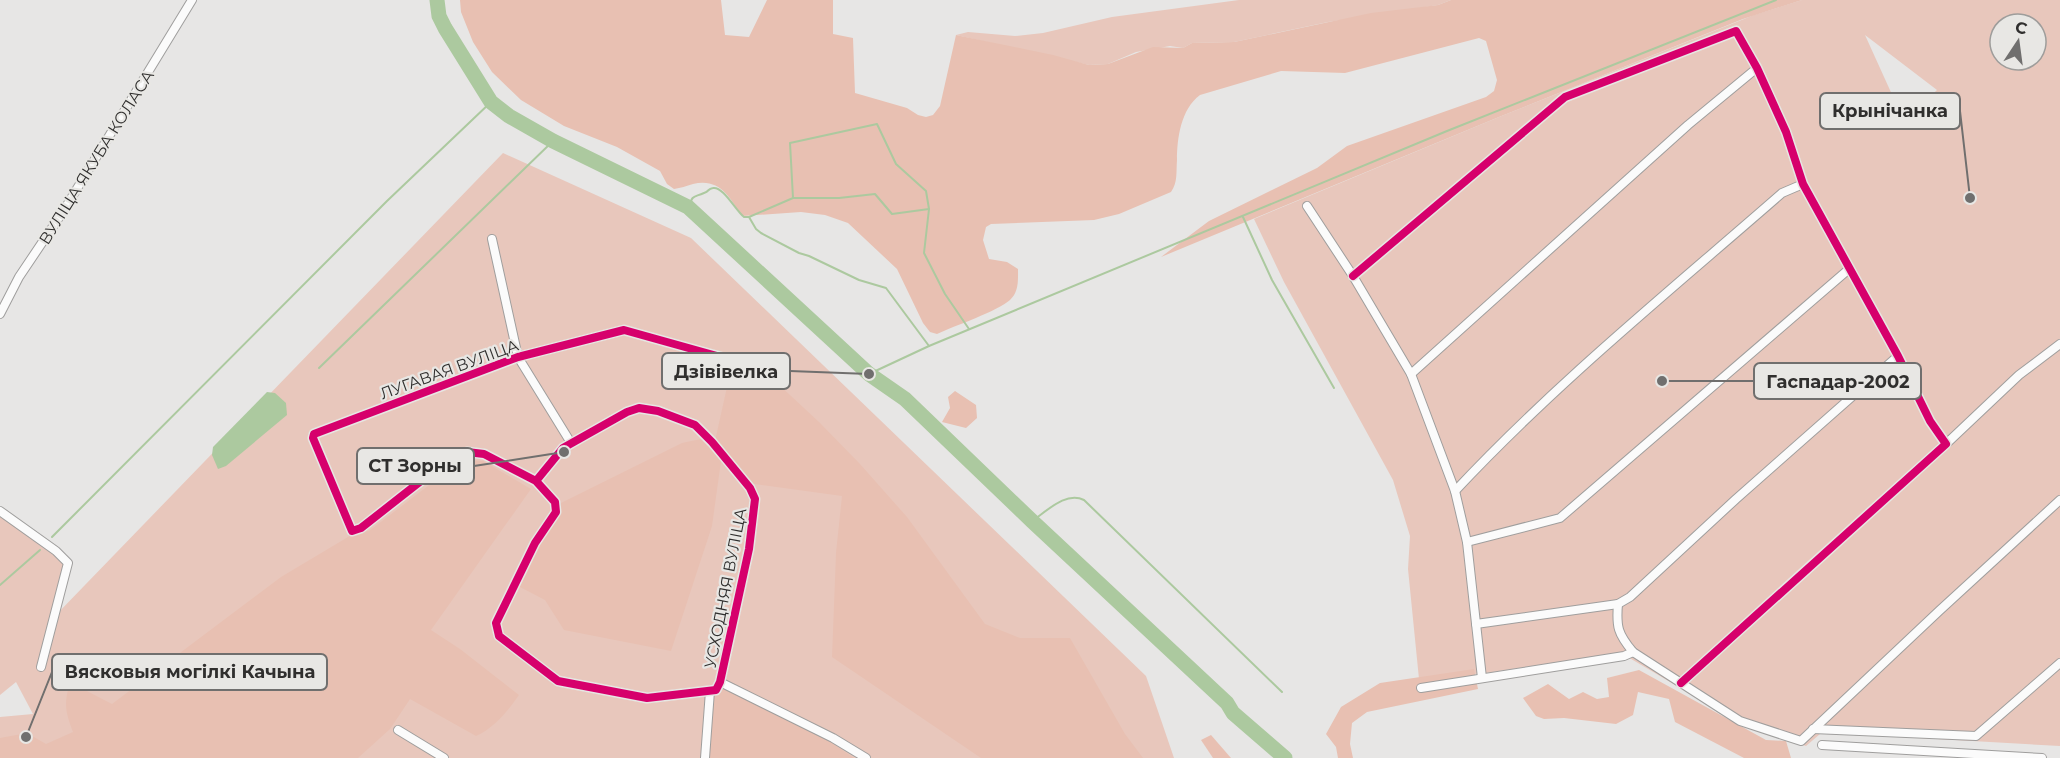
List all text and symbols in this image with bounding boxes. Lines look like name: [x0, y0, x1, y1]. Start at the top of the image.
north arrow: [1988, 12, 2048, 72]
text: С: [2013, 17, 2029, 39]
street label: ВУЛІЦА ЯКУБА КОЛАСА: [35, 67, 158, 248]
callout: Крынічанка: [1820, 93, 1960, 129]
text: Крынічанка: [1832, 100, 1948, 122]
street label: ЛУГАВАЯ ВУЛІЦА: [377, 336, 521, 403]
callout: Дзівівелка: [662, 353, 790, 389]
text: Дзівівелка: [674, 361, 778, 383]
callout: Гаспадар-2002: [1754, 363, 1921, 399]
text: Гаспадар-2002: [1766, 371, 1910, 393]
callout: СТ Зорны: [357, 448, 474, 484]
text: СТ Зорны: [368, 455, 462, 477]
street label: УСХОДНЯЯ ВУЛІЦА: [701, 506, 750, 670]
callout: Вясковыя могілкі Качына: [52, 654, 327, 690]
text: Вясковыя могілкі Качына: [65, 661, 315, 683]

